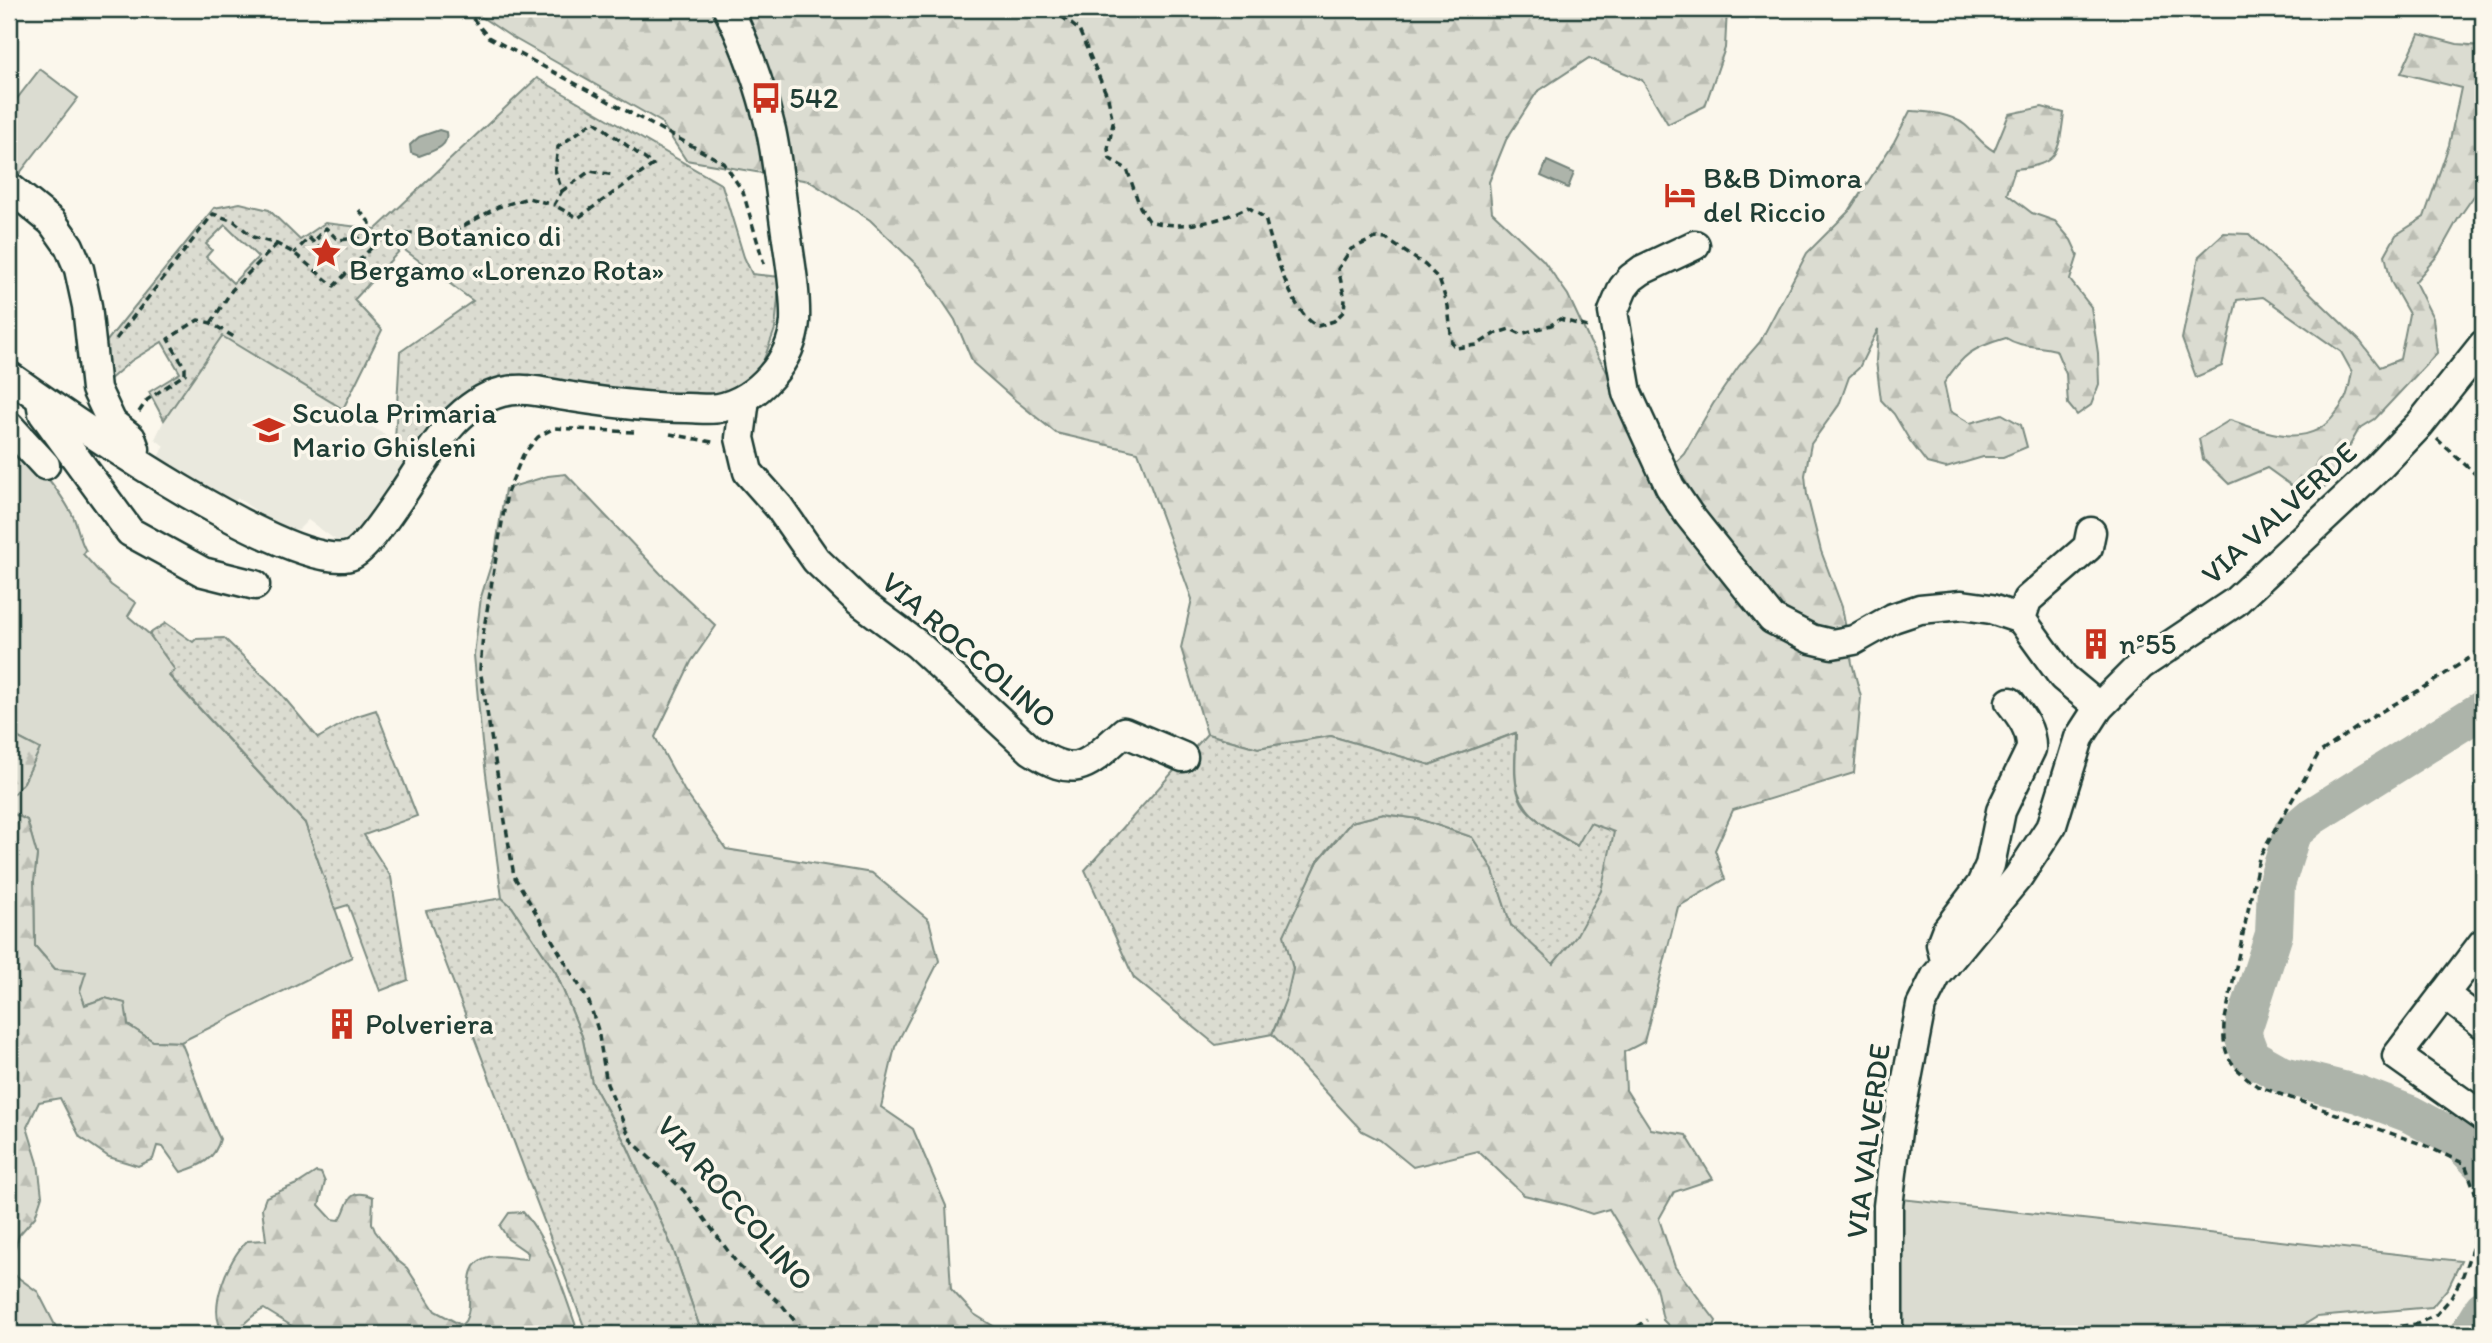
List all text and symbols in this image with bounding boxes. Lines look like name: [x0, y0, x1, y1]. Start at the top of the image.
place label: 542: [789, 79, 839, 116]
bus stop icon: 542: [749, 81, 783, 115]
place label: B&B Dimora del Riccio: [1703, 159, 1863, 230]
hotel icon: B&B Dimora del Riccio: [1663, 178, 1697, 212]
place label: Orto Botanico di Bergamo «Lorenzo Rota»: [349, 217, 664, 288]
place icon: Orto Botanico di Bergamo «Lorenzo Rota»: [309, 236, 343, 270]
place label: Scuola Primaria Mario Ghisleni: [292, 394, 497, 465]
school or university icon: Scuola Primaria Mario Ghisleni: [252, 413, 286, 447]
street label: VIA VALVERDE: [2193, 433, 2364, 592]
street label: VIA ROCCOLINO: [874, 563, 1065, 736]
place label: n°55: [2119, 625, 2176, 662]
building icon: n°55: [2079, 627, 2113, 661]
place label: Polveriera: [365, 1005, 494, 1042]
building icon: Polveriera: [325, 1007, 359, 1041]
street label: VIA VALVERDE: [1837, 1041, 1898, 1241]
street label: VIA ROCCOLINO: [649, 1107, 822, 1298]

